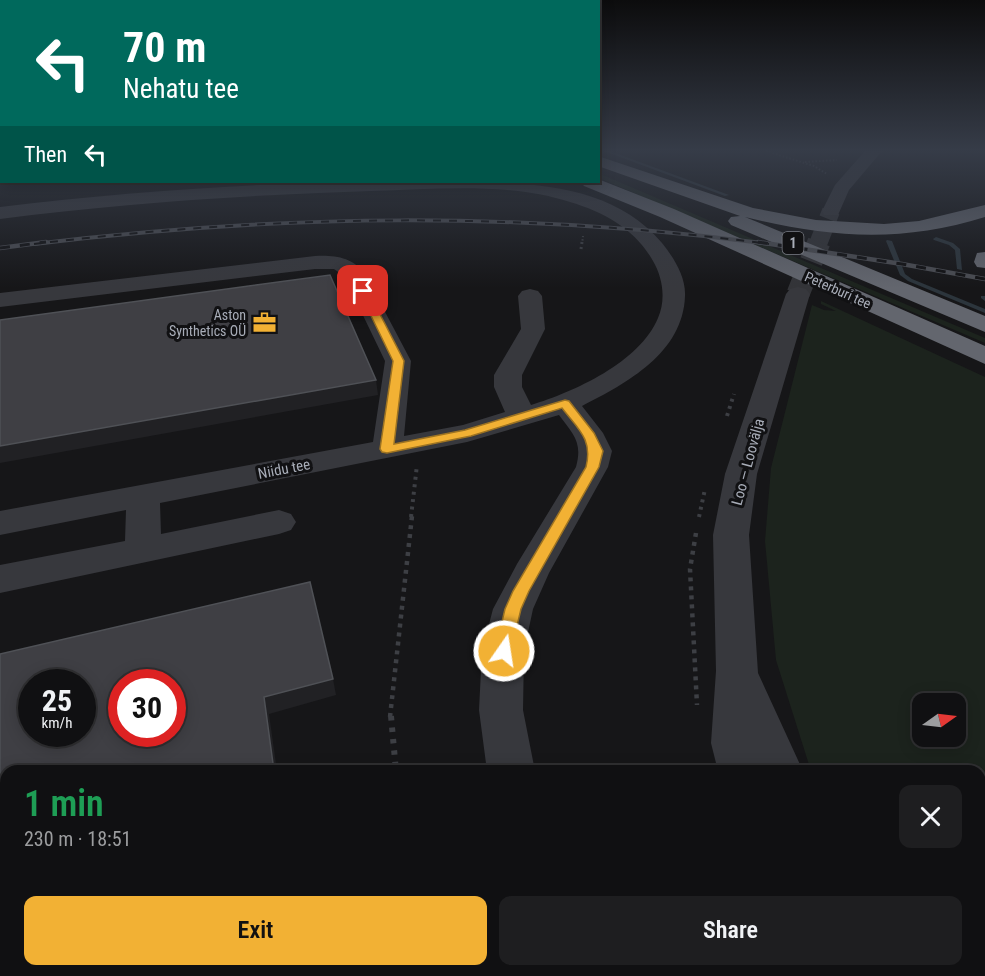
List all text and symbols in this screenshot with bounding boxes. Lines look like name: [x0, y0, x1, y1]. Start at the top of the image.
text: 70 m: [123, 23, 206, 72]
icon: left: [24, 24, 102, 102]
text: Nehatu tee: [123, 73, 239, 105]
icon: left: [79, 138, 112, 171]
text: Then: [24, 142, 67, 167]
road number: 1: [782, 232, 804, 254]
pin: [337, 265, 388, 316]
street label: Peterburi tee: [802, 268, 874, 312]
icon: arrive: [346, 274, 379, 307]
place label: Aston Synthetics OÜ: [169, 307, 246, 339]
office icon: Aston Synthetics OÜ: [251, 310, 277, 336]
street label: Loo — Loovälja: [728, 417, 768, 507]
street label: Niidu tee: [256, 455, 312, 483]
position arrow: [472, 619, 536, 683]
speed limit sign: 30: [108, 669, 186, 747]
text: 25: [42, 683, 72, 718]
north arrow: [912, 693, 966, 747]
map controls: [912, 693, 966, 747]
text: km/h: [42, 714, 72, 732]
text: 1 min: [24, 783, 104, 825]
button: close: [899, 785, 962, 848]
text: 230 m · 18:51: [24, 827, 131, 851]
button: Exit: [24, 896, 487, 965]
button: Share: [499, 896, 962, 965]

